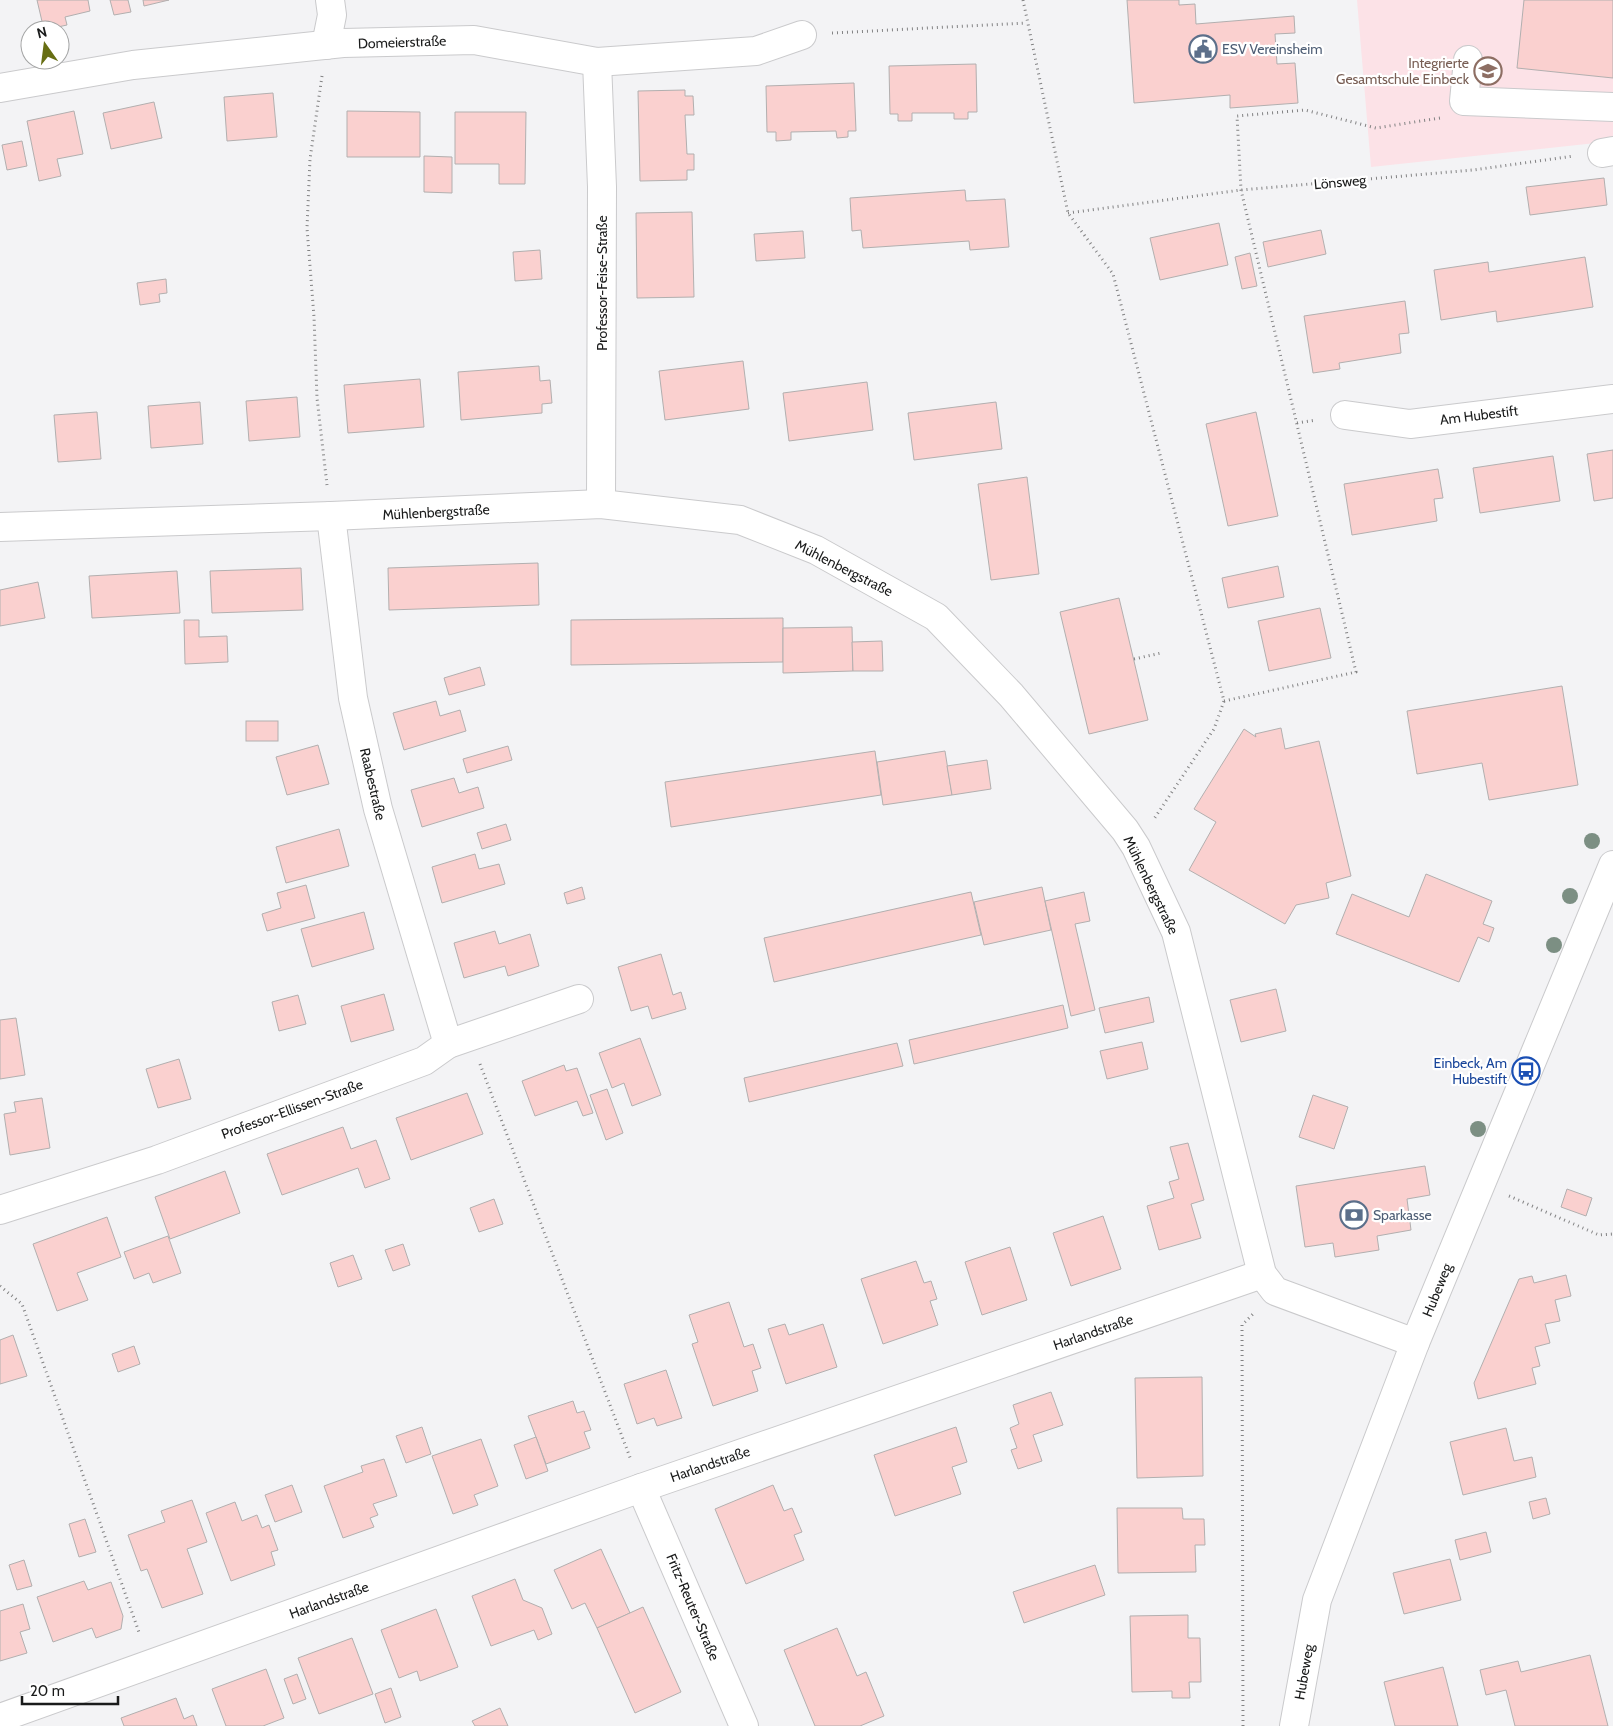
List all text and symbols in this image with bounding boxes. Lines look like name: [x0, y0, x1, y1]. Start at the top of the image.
north arrow: [20, 20, 70, 70]
text: N: [35, 22, 49, 42]
street label: Domeierstraße: [357, 31, 447, 53]
public building icon: ESV Vereinsheim: [1188, 34, 1218, 64]
place label: ESV Vereinsheim: [1222, 40, 1323, 58]
place label: Integrierte Gesamtschule Einbeck: [1336, 54, 1470, 88]
school or university icon: Integrierte Gesamtschule Einbeck: [1473, 56, 1503, 86]
street label: Lönsweg: [1313, 171, 1368, 193]
street label: Professor-Feise-Straße: [593, 215, 611, 351]
street label: Am Hubestift: [1439, 401, 1520, 429]
street label: Mühlenbergstraße: [382, 500, 490, 524]
street label: Mühlenbergstraße: [792, 536, 896, 600]
street label: Raabestraße: [356, 746, 390, 822]
street label: Mühlenbergstraße: [1119, 833, 1183, 937]
place label: Einbeck, Am Hubestift: [1434, 1054, 1507, 1088]
bus stop icon: Einbeck, Am Hubestift: [1511, 1056, 1541, 1086]
street label: Professor-Ellissen-Straße: [219, 1075, 365, 1143]
bank icon: Sparkasse: [1339, 1200, 1369, 1230]
place label: Sparkasse: [1373, 1206, 1432, 1224]
street label: Hubeweg: [1418, 1260, 1456, 1319]
street label: Harlandstraße: [1051, 1310, 1135, 1354]
street label: Harlandstraße: [668, 1442, 752, 1486]
street label: Fritz-Reuter-Straße: [662, 1551, 724, 1663]
street label: Harlandstraße: [287, 1577, 371, 1623]
street label: Hubeweg: [1290, 1642, 1318, 1701]
scale bar: [22, 1674, 119, 1706]
text: 20 m: [30, 1682, 65, 1700]

